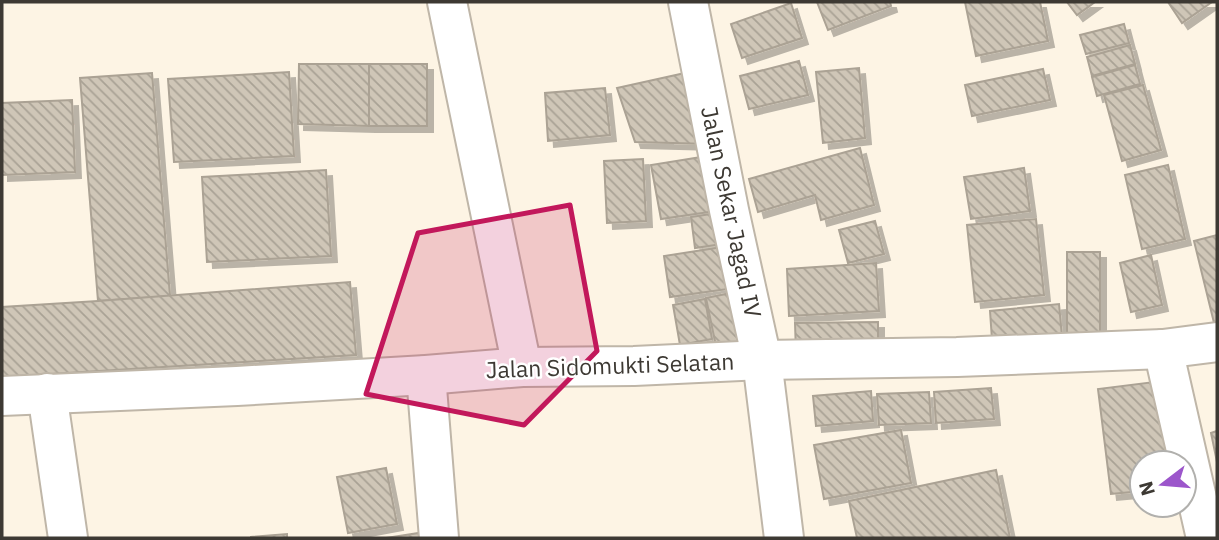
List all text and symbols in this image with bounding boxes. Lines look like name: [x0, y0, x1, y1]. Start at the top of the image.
street label: Jalan Sekar Jagad IV: [695, 103, 769, 320]
street label: Jalan Sidomukti Selatan: [485, 346, 735, 384]
north arrow: [1128, 449, 1198, 519]
text: N: [1133, 479, 1160, 499]

